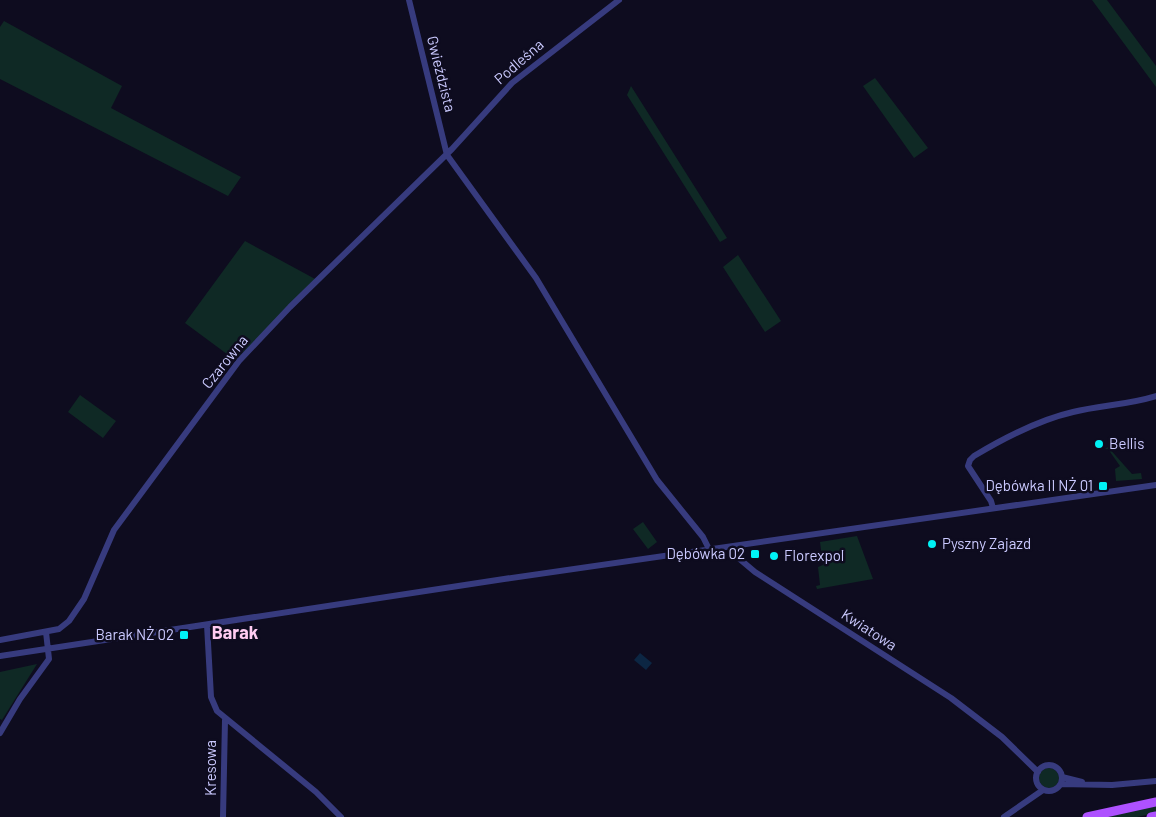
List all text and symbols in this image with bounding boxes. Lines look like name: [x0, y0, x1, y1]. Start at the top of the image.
street label: Gwieździsta: [424, 34, 460, 114]
street label: Podleśna: [490, 35, 547, 87]
street label: Czarowna: [197, 331, 251, 392]
place label: Bellis: [1109, 434, 1144, 452]
marker: Bellis: [1093, 438, 1105, 450]
place label: Dębówka II NŻ 01: [986, 476, 1093, 494]
marker: Dębówka II NŻ 01: [1097, 480, 1109, 492]
place label: Pyszny Zajazd: [942, 534, 1031, 552]
marker: Pyszny Zajazd: [926, 538, 938, 550]
place label: Dębówka 02: [667, 544, 745, 562]
place label: Florexpol: [784, 546, 844, 564]
marker: Dębówka 02: [749, 548, 761, 560]
marker: Florexpol: [768, 550, 780, 562]
street label: Kwiatowa: [838, 605, 901, 654]
district label: Barak: [212, 621, 259, 643]
place label: Barak NŻ 02: [96, 625, 174, 643]
marker: Barak NŻ 02: [178, 629, 190, 641]
street label: Kresowa: [201, 740, 219, 796]

